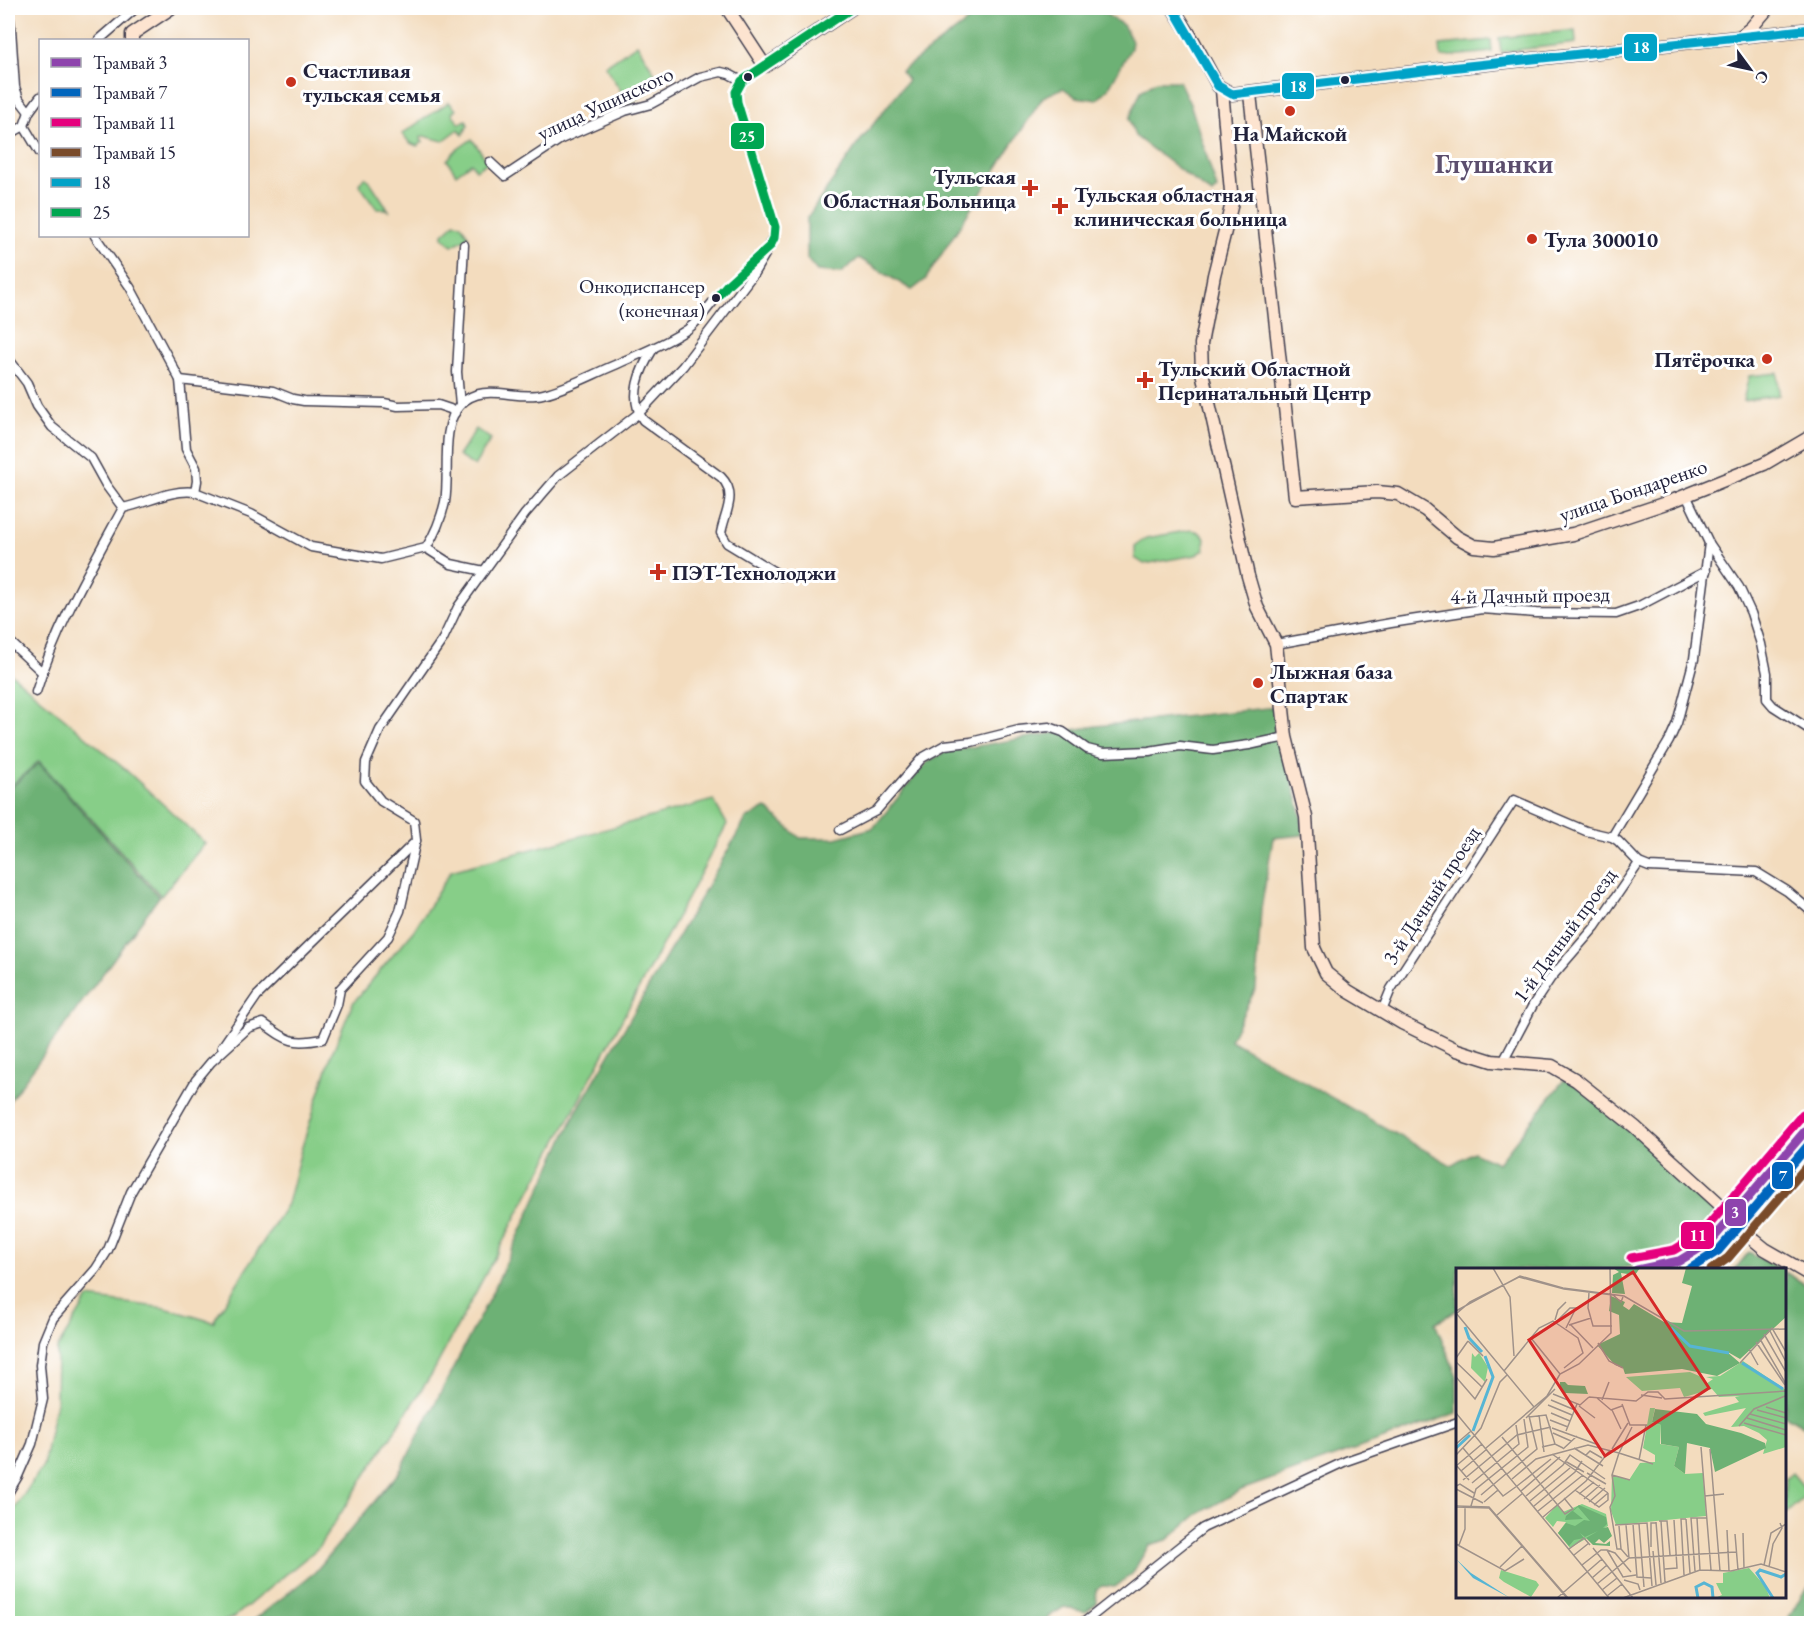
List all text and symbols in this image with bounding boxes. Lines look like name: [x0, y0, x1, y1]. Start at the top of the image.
line badge: 18: [1623, 33, 1658, 62]
text: 18: [1633, 37, 1649, 58]
legend: [39, 39, 249, 237]
north arrow: [1720, 39, 1780, 99]
text: Трамвай 3: [93, 51, 167, 74]
place label: Счастливая тульская семья: [303, 57, 441, 108]
street label: улица Ушинского: [533, 60, 677, 146]
text: С: [1750, 66, 1774, 87]
unlabelled marker: [742, 71, 754, 83]
line badge: 18: [1281, 72, 1315, 100]
unlabelled marker: [1339, 74, 1351, 86]
marker: Счастливая тульская семья: [284, 75, 298, 89]
text: 18: [1290, 76, 1306, 97]
text: Трамвай 7: [93, 81, 168, 104]
marker: На Майской: [1283, 104, 1297, 118]
text: Трамвай 11: [93, 111, 176, 134]
place label: На Майской: [1233, 120, 1347, 147]
line badge: 25: [730, 122, 765, 150]
text: 25: [739, 126, 755, 147]
text: Трамвай 15: [93, 141, 176, 164]
district label: Глушанки: [1435, 146, 1553, 181]
place label: Тульская Областная Больница: [823, 163, 1017, 214]
text: 18: [93, 171, 110, 194]
marker: Тульская Областная Больница: [1021, 179, 1039, 197]
place label: Тульская областная клиническая больница: [1074, 181, 1288, 232]
marker: Тульская областная клиническая больница: [1051, 197, 1069, 215]
text: 25: [93, 201, 110, 224]
place label: Тула 300010: [1544, 226, 1658, 253]
marker: Тула 300010: [1525, 232, 1539, 246]
place label: Онкодиспансер (конечная): [579, 273, 705, 323]
marker: Онкодиспансер (конечная): [710, 292, 722, 304]
place label: Пятёрочка: [1654, 346, 1756, 373]
marker: Пятёрочка: [1760, 352, 1774, 366]
place label: Тульский Областной Перинатальный Центр: [1158, 355, 1372, 406]
marker: Тульский Областной Перинатальный Центр: [1136, 371, 1154, 389]
street label: улица Бондаренко: [1555, 452, 1711, 528]
place label: ПЭТ-Технолоджи: [672, 559, 836, 586]
marker: ПЭТ-Технолоджи: [649, 563, 667, 581]
street label: 4-й Дачный проезд: [1450, 580, 1610, 610]
place label: Лыжная база Спартак: [1270, 658, 1394, 709]
marker: Лыжная база Спартак: [1251, 676, 1265, 690]
street label: 3-й Дачный проезд: [1376, 820, 1486, 969]
street label: 1-й Дачный проезд: [1506, 862, 1622, 1008]
line badge: 7: [1771, 1161, 1794, 1190]
text: 7: [1779, 1165, 1788, 1186]
line badge: 3: [1724, 1198, 1747, 1227]
text: 3: [1731, 1202, 1739, 1223]
line badge: 11: [1680, 1221, 1715, 1250]
text: 11: [1690, 1225, 1706, 1246]
inset map: [1456, 1268, 1786, 1598]

